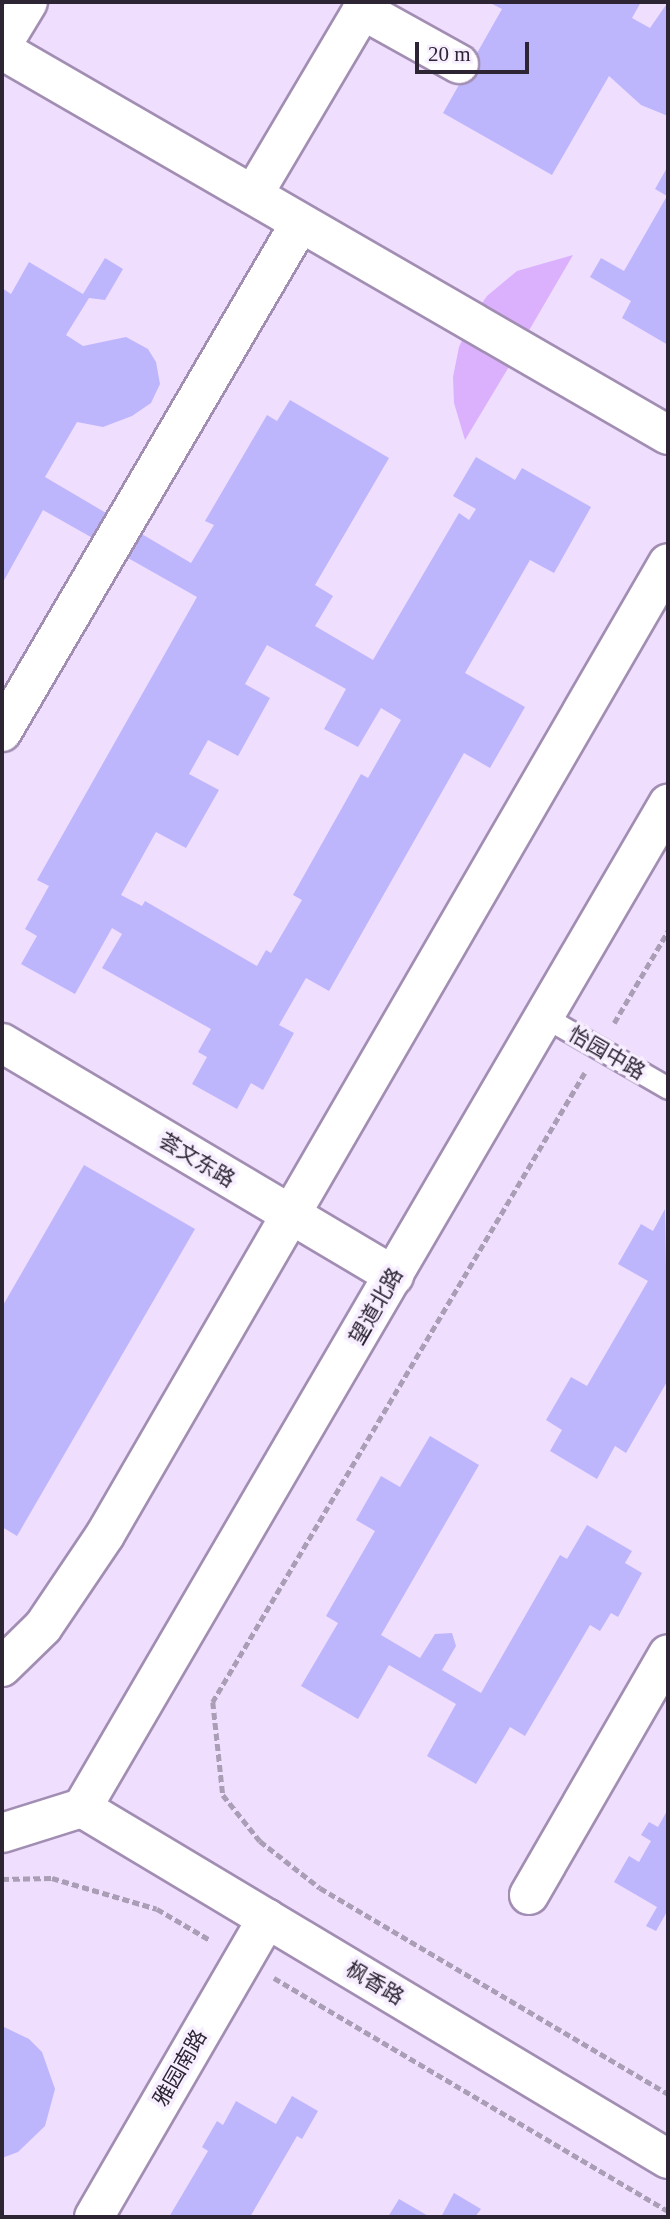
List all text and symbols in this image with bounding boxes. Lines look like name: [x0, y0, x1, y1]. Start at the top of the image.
scale bar: [418, 28, 532, 72]
text: 20 m: [428, 42, 471, 66]
street label: 怡园中路: [564, 1021, 650, 1085]
street label: 荟文东路: [155, 1128, 239, 1192]
street label: 望道北路: [344, 1263, 408, 1349]
street label: 枫香路: [342, 1956, 408, 2010]
street label: 雅园南路: [148, 2025, 212, 2111]

